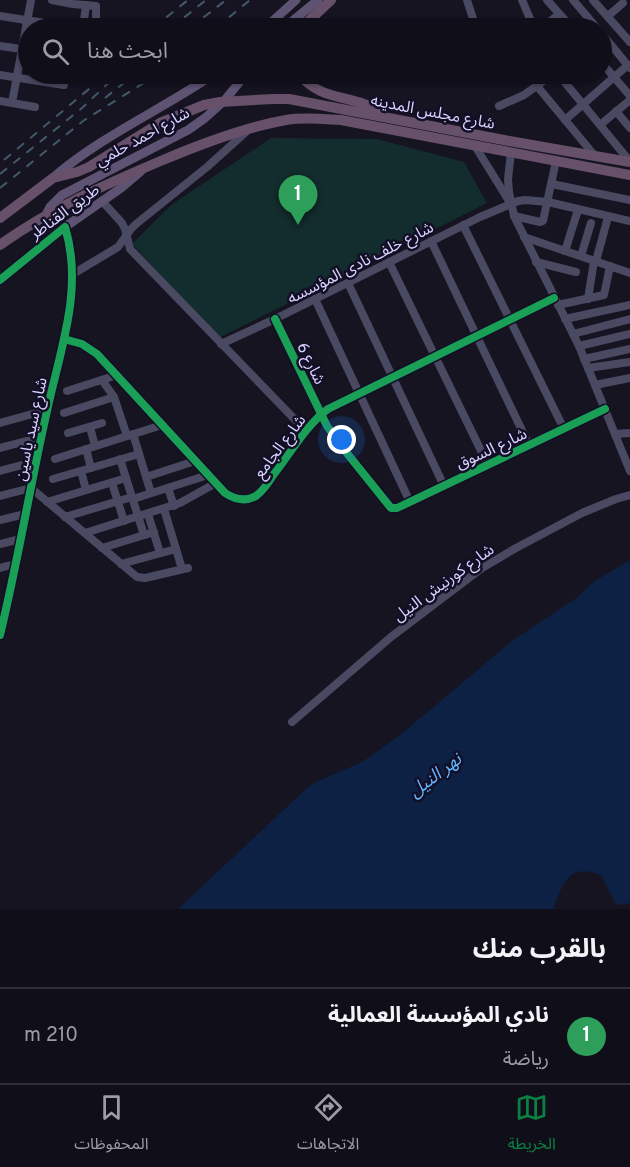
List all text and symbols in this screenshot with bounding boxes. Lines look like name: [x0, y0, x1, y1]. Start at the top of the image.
search box: [18, 18, 612, 84]
icon: search: [39, 35, 72, 68]
text: ابحث هنا: [87, 39, 168, 66]
street label: شارع مجلس المدينه: [369, 91, 496, 136]
street label: شارع احمد حلمي: [92, 104, 194, 173]
pin: 1: [278, 176, 318, 225]
street label: طريق القناطر: [26, 181, 104, 245]
street label: شارع خلف نادى المؤسسه: [284, 218, 438, 310]
street label: شارع 6: [291, 339, 329, 389]
street label: شارع سيد ياسين: [11, 376, 54, 483]
street label: شارع الجامع: [250, 411, 312, 484]
your location: [327, 425, 356, 454]
street label: شارع السوق: [453, 425, 531, 476]
street label: شارع كورنيش النيل: [390, 540, 499, 628]
water label: نهر النيل: [405, 748, 469, 803]
text: بالقرب منك: [473, 934, 606, 967]
text: نادي المؤسسة العمالية: [328, 1003, 549, 1030]
text: 210 m: [24, 1023, 78, 1049]
text: 1: [583, 1023, 591, 1049]
text: رياضة: [503, 1047, 549, 1073]
tab: المحفوظات: [74, 1091, 148, 1161]
tab: الاتجاهات: [297, 1091, 359, 1161]
tab: الخريطة: [508, 1091, 556, 1161]

